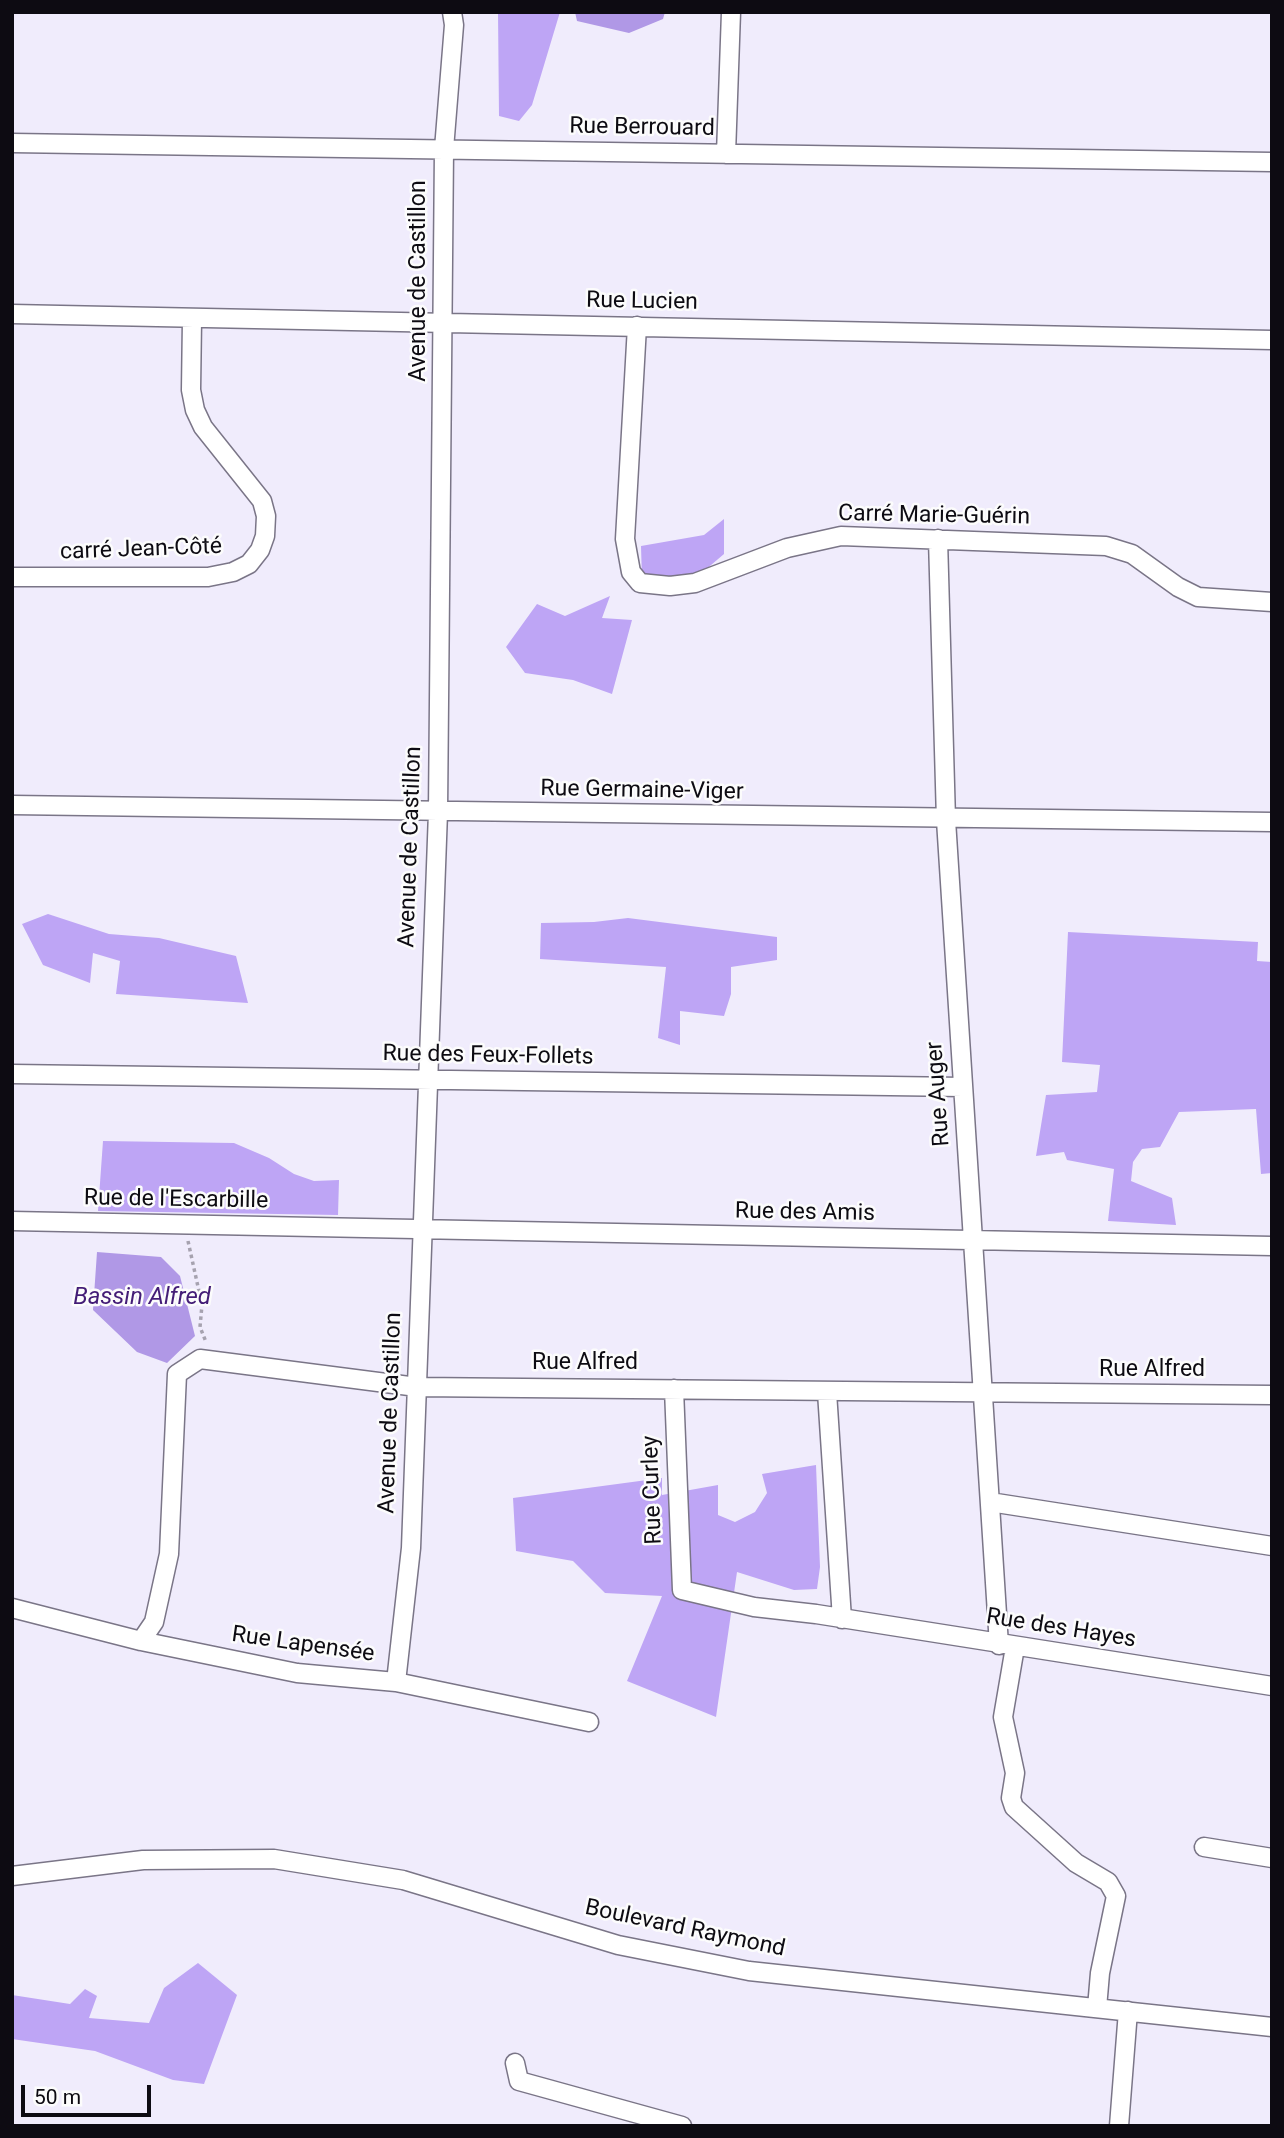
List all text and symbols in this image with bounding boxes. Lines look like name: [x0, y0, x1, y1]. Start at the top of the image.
street label: Rue Berrouard: [569, 113, 715, 143]
street label: Avenue de Castillon: [405, 180, 433, 382]
street label: Rue Lucien: [586, 287, 698, 317]
street label: Carré Marie-Guérin: [838, 501, 1030, 531]
street label: carré Jean-Côté: [60, 533, 222, 567]
street label: Avenue de Castillon: [394, 746, 428, 948]
street label: Rue Germaine-Viger: [540, 775, 744, 807]
street label: Rue des Feux-Follets: [382, 1040, 594, 1072]
street label: Rue Auger: [922, 1041, 956, 1147]
street label: Rue de l'Escarbille: [84, 1185, 268, 1215]
street label: Rue des Amis: [735, 1198, 875, 1228]
water label: Bassin Alfred: [73, 1284, 211, 1312]
street label: Avenue de Castillon: [374, 1312, 408, 1514]
street label: Rue Alfred: [532, 1349, 638, 1377]
street label: Rue Alfred: [1099, 1356, 1205, 1384]
street label: Rue Curley: [637, 1435, 669, 1545]
street label: Rue des Hayes: [984, 1604, 1138, 1654]
street label: Rue Lapensée: [230, 1621, 376, 1669]
street label: Boulevard Raymond: [582, 1894, 788, 1964]
scale bar: [24, 2072, 154, 2116]
text: 50 m: [34, 2085, 81, 2109]

